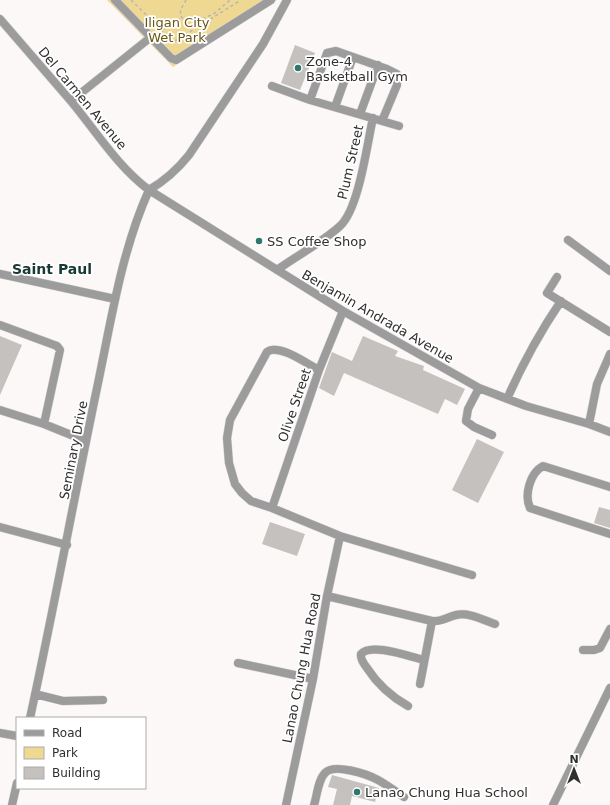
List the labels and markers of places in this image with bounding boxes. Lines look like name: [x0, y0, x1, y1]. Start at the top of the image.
place label: Zone-4 Basketball Gym: [306, 54, 408, 84]
marker: Zone-4 Basketball Gym: [293, 63, 303, 73]
place label: SS Coffee Shop: [267, 234, 366, 249]
marker: SS Coffee Shop: [254, 236, 264, 246]
place label: Lanao Chung Hua School: [365, 785, 528, 800]
marker: Lanao Chung Hua School: [352, 787, 362, 797]

